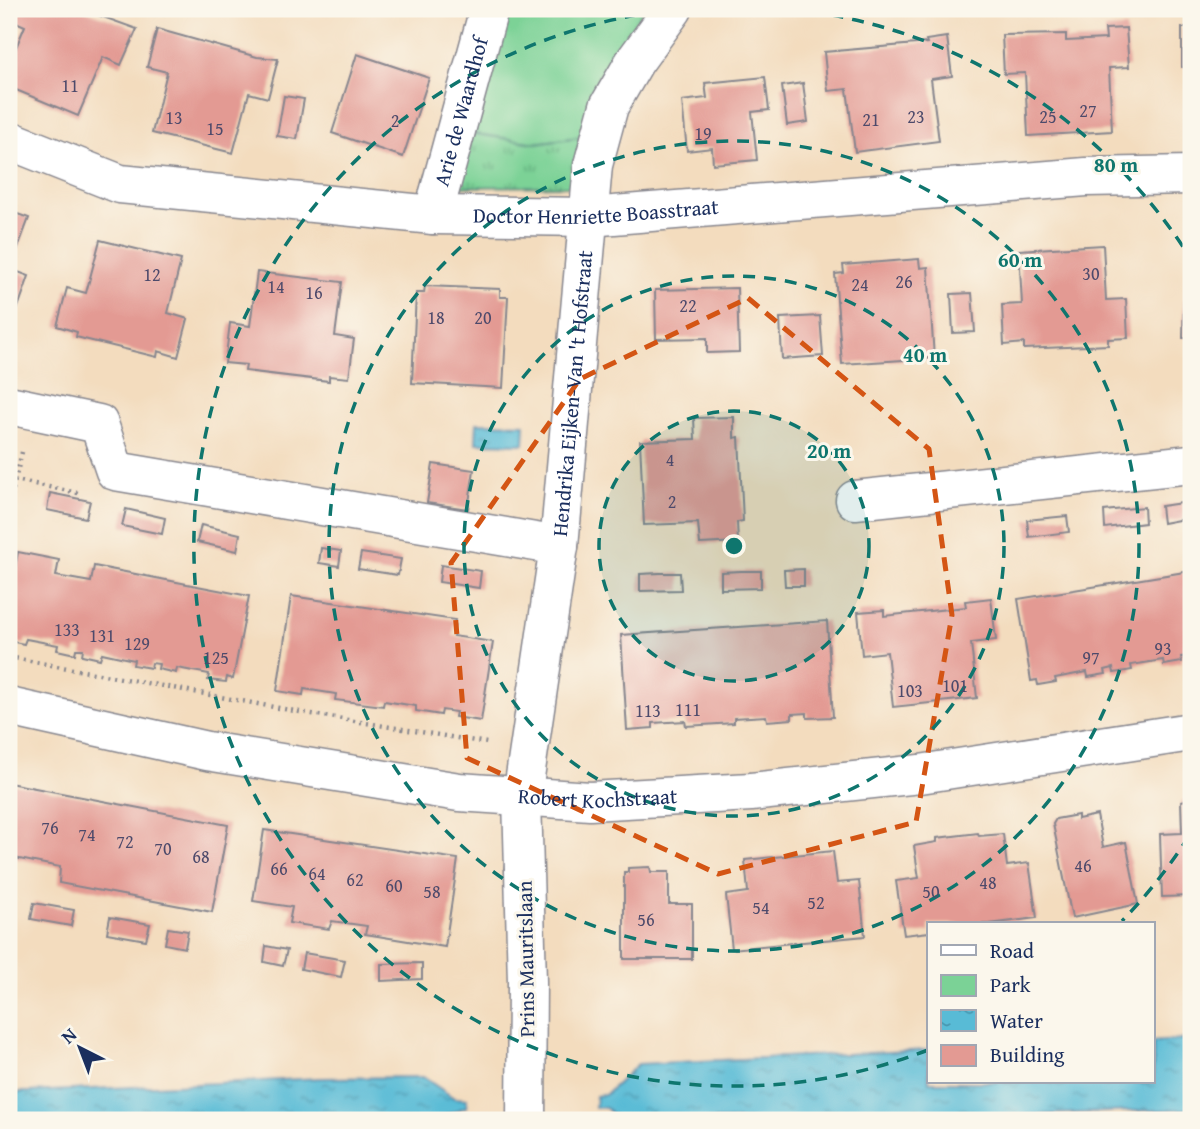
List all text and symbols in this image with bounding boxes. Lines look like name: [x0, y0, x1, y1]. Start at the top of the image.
street label: Arie de Waardhof: [426, 31, 496, 190]
house number: 11: [61, 72, 79, 99]
house number: 27: [1079, 97, 1097, 124]
house number: 23: [907, 103, 925, 130]
house number: 25: [1039, 103, 1057, 130]
house number: 13: [165, 104, 183, 131]
house number: 21: [862, 106, 880, 133]
house number: 2: [391, 107, 399, 134]
house number: 15: [206, 115, 224, 142]
house number: 19: [694, 120, 712, 147]
text: 80 m: [1094, 149, 1138, 180]
street label: Doctor Henriette Boasstraat: [473, 191, 720, 232]
text: 60 m: [998, 244, 1042, 275]
street label: Hendrika Eijken-Van 't Hofstraat: [544, 248, 600, 538]
house number: 30: [1082, 260, 1100, 287]
house number: 12: [143, 261, 161, 288]
house number: 26: [895, 268, 913, 295]
house number: 24: [851, 271, 869, 298]
house number: 14: [267, 273, 285, 300]
house number: 16: [305, 279, 323, 306]
house number: 22: [679, 292, 697, 319]
house number: 18: [427, 304, 445, 331]
house number: 20: [474, 304, 492, 331]
text: 40 m: [903, 339, 947, 370]
text: 20 m: [807, 435, 851, 466]
house number: 4: [666, 446, 674, 473]
house number: 2: [668, 488, 676, 515]
centre of rings: [722, 534, 746, 558]
house number: 133: [54, 616, 80, 643]
house number: 131: [89, 622, 115, 649]
house number: 129: [124, 630, 150, 657]
house number: 93: [1154, 635, 1172, 662]
house number: 125: [203, 644, 229, 671]
house number: 97: [1082, 644, 1100, 671]
house number: 101: [942, 672, 968, 699]
house number: 103: [897, 677, 923, 704]
house number: 111: [675, 696, 701, 723]
house number: 113: [635, 697, 661, 724]
street label: Robert Kochstraat: [517, 780, 679, 816]
house number: 76: [41, 814, 59, 841]
house number: 74: [78, 821, 96, 848]
house number: 72: [116, 828, 134, 855]
house number: 70: [154, 835, 172, 862]
house number: 68: [192, 843, 210, 870]
house number: 46: [1074, 852, 1092, 879]
house number: 66: [270, 855, 288, 882]
house number: 64: [308, 860, 326, 887]
house number: 62: [346, 866, 364, 893]
house number: 48: [979, 869, 997, 896]
house number: 60: [385, 872, 403, 899]
house number: 58: [423, 878, 441, 905]
house number: 50: [922, 878, 940, 905]
street label: Prins Mauritslaan: [509, 880, 542, 1038]
house number: 52: [807, 889, 825, 916]
house number: 54: [752, 894, 770, 921]
house number: 56: [637, 906, 655, 933]
legend: [927, 922, 1154, 1084]
text: Road: [990, 935, 1035, 966]
text: Park: [990, 969, 1031, 1000]
text: Water: [990, 1005, 1043, 1036]
north arrow: [46, 1014, 116, 1084]
text: N: [55, 1021, 83, 1050]
text: Building: [990, 1039, 1065, 1070]

